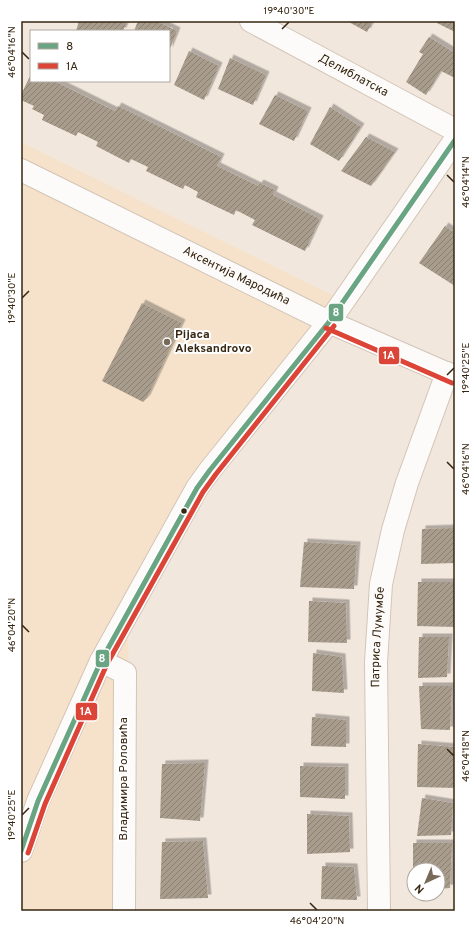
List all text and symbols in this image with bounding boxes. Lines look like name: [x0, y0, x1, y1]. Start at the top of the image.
text: 19°40'30"E: [264, 5, 314, 18]
text: 46°04'16"N: [6, 26, 19, 78]
legend: [30, 30, 170, 82]
text: 8: [66, 39, 73, 55]
street label: Делиблатска: [316, 51, 391, 101]
text: 1A: [66, 59, 78, 75]
text: 46°04'14"N: [460, 156, 473, 208]
street label: Аксентија Мародића: [180, 243, 292, 309]
text: 19°40'30"E: [6, 273, 19, 323]
line badge: 8: [328, 303, 344, 322]
text: 8: [333, 306, 340, 320]
place label: Pijaca Aleksandrovo: [175, 327, 252, 357]
marker: Pijaca Aleksandrovo: [162, 337, 172, 347]
text: 19°40'25"E: [460, 343, 473, 393]
line badge: 1A: [378, 346, 400, 365]
text: 1A: [383, 349, 395, 363]
text: 46°04'16"N: [460, 443, 473, 495]
unlabelled marker: [179, 506, 189, 516]
street label: Патриса Лумумбе: [368, 586, 389, 688]
text: 46°04'20"N: [6, 598, 19, 652]
line badge: 8: [95, 649, 110, 668]
text: 8: [99, 652, 106, 666]
line badge: 1A: [75, 702, 98, 721]
text: 1A: [80, 705, 92, 719]
street label: Владимира Роловића: [116, 717, 132, 841]
text: 46°04'18"N: [460, 730, 473, 782]
text: 19°40'25"E: [6, 790, 19, 840]
north arrow: [406, 862, 446, 902]
text: N: [412, 881, 427, 896]
text: 46°04'20"N: [290, 915, 344, 928]

